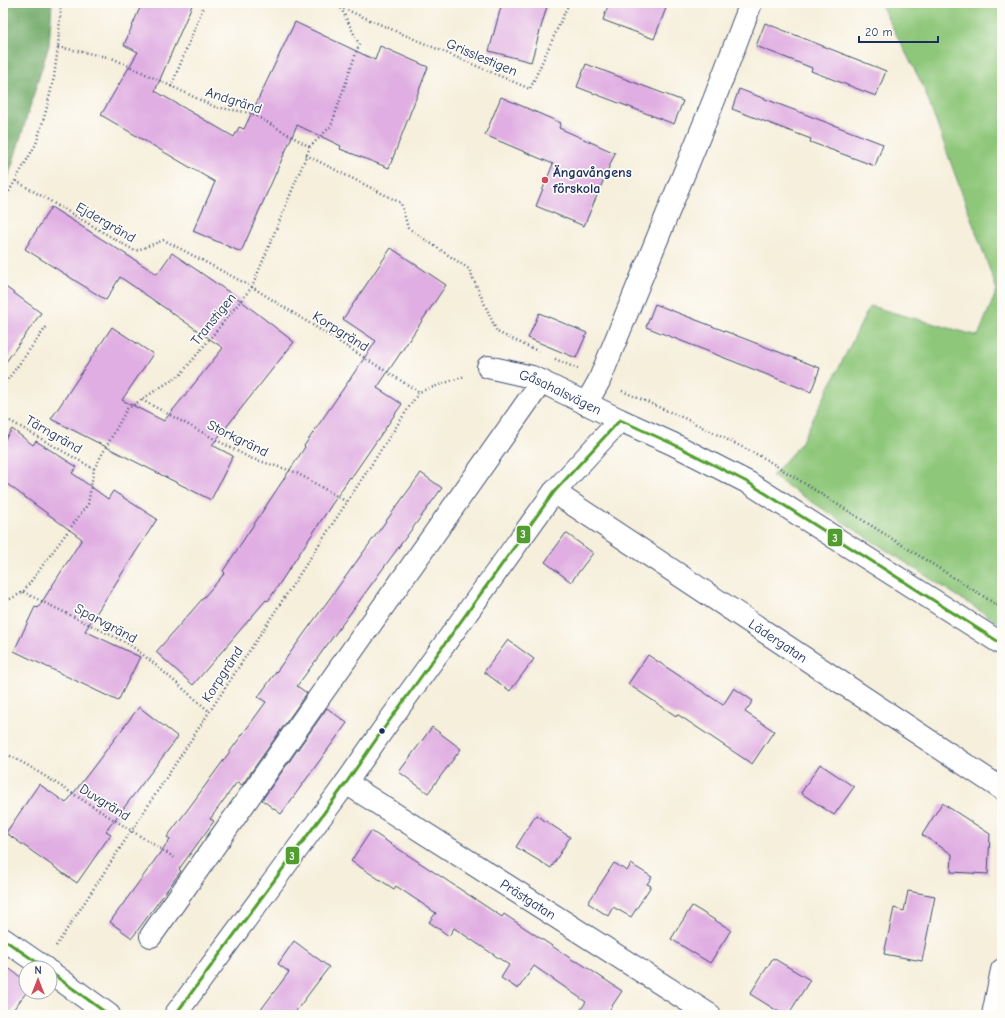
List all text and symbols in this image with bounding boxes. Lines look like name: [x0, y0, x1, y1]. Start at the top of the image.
scale bar: [859, 18, 938, 44]
text: 20 m: [865, 25, 893, 39]
street label: Grisslestigen: [444, 35, 520, 80]
street label: Andgränd: [204, 83, 264, 118]
place label: Ängavångens förskola: [552, 164, 632, 197]
marker: Ängavångens förskola: [540, 175, 550, 185]
street label: Ejdergränd: [73, 199, 139, 246]
street label: Transtigen: [187, 290, 240, 349]
street label: Korpgränd: [309, 307, 372, 355]
street label: Gåsahalsvägen: [518, 366, 604, 419]
street label: Tärngränd: [22, 411, 85, 457]
street label: Storkgränd: [205, 416, 271, 460]
line badge: 3: [516, 525, 531, 544]
text: 3: [520, 528, 526, 541]
line badge: 3: [827, 528, 843, 547]
text: 3: [832, 532, 838, 545]
street label: Sparvgränd: [72, 600, 140, 647]
street label: Lädergatan: [745, 616, 810, 667]
street label: Korpgränd: [198, 643, 247, 705]
unlabelled marker: [377, 726, 387, 736]
street label: Duvgränd: [76, 780, 133, 825]
line badge: 3: [285, 846, 300, 865]
text: 3: [289, 850, 295, 863]
street label: Prästgatan: [497, 875, 559, 924]
north arrow: [18, 960, 58, 1000]
text: N: [34, 964, 42, 977]

